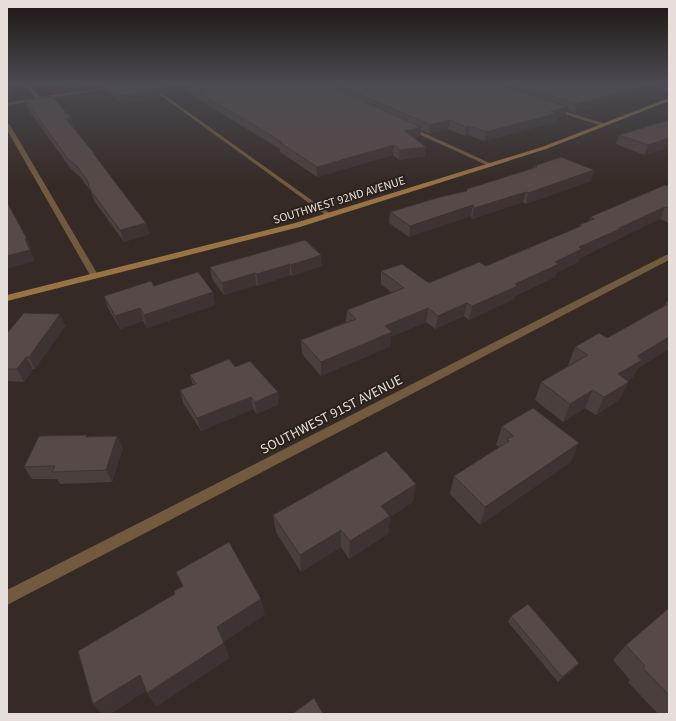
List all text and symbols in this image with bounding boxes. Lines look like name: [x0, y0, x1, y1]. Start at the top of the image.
street label: SOUTHWEST 92ND AVENUE: [271, 172, 407, 229]
street label: SOUTHWEST 91ST AVENUE: [257, 370, 406, 459]

